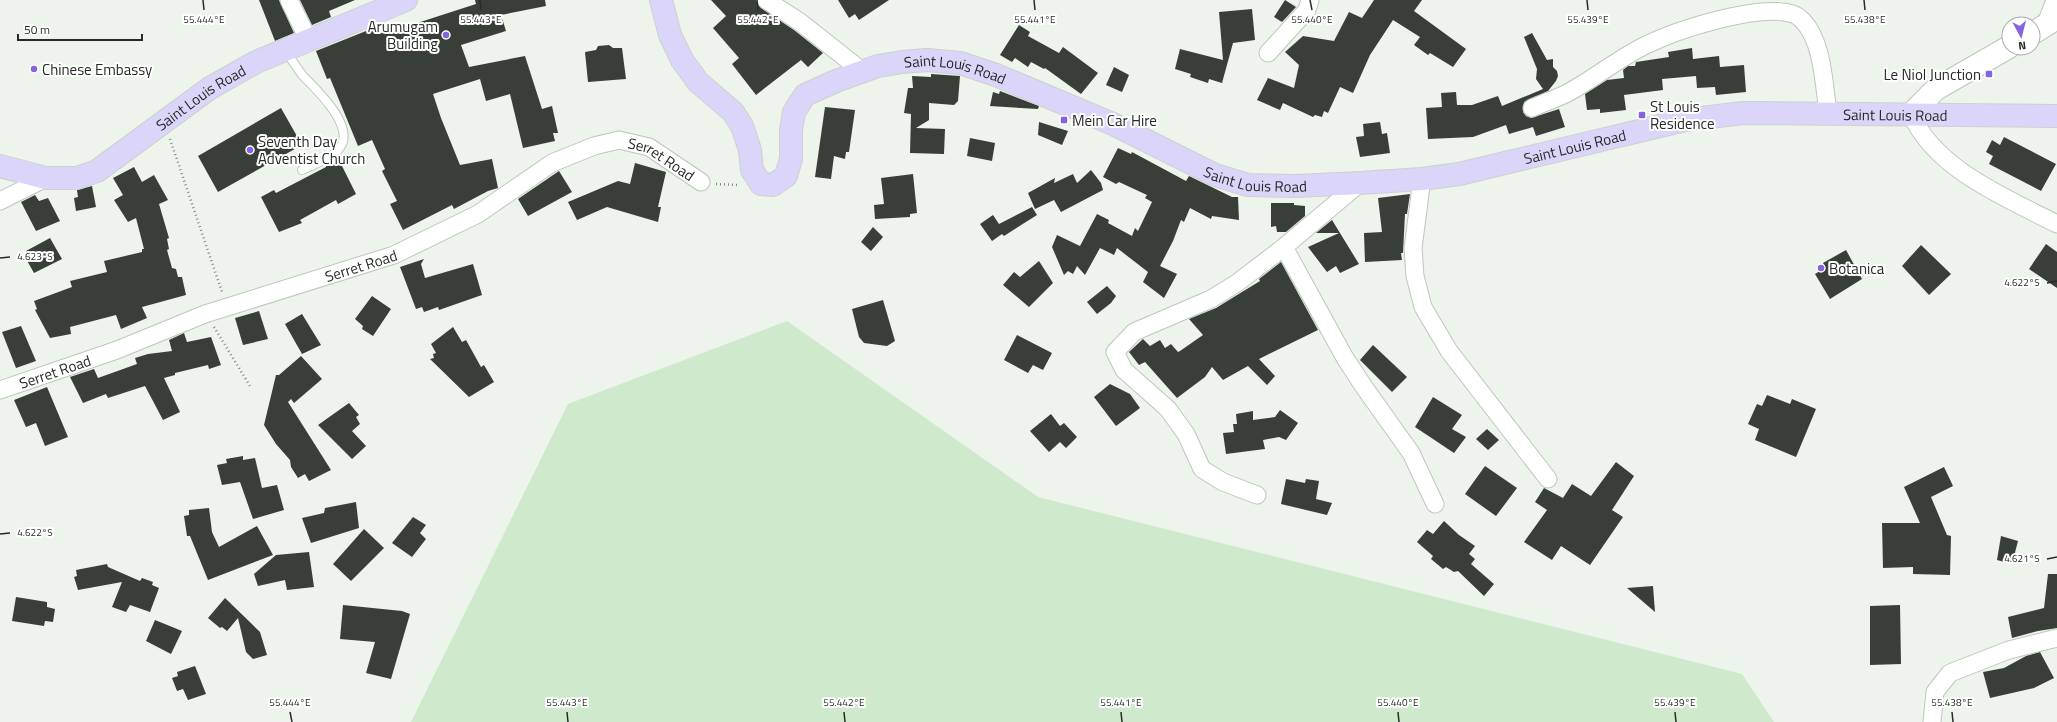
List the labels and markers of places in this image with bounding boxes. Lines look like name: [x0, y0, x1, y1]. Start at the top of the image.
place label: Arumugam Building: [368, 15, 438, 55]
marker: Arumugam Building: [441, 30, 451, 40]
place label: Chinese Embassy: [42, 58, 152, 81]
place label: Le Niol Junction: [1883, 63, 1981, 86]
marker: Chinese Embassy: [29, 64, 39, 74]
marker: Le Niol Junction: [1984, 69, 1994, 79]
place label: St Louis Residence: [1650, 95, 1715, 135]
place label: Mein Car Hire: [1072, 109, 1157, 132]
marker: St Louis Residence: [1637, 110, 1647, 120]
marker: Mein Car Hire: [1059, 115, 1069, 125]
place label: Seventh Day Adventist Church: [258, 130, 365, 170]
marker: Seventh Day Adventist Church: [245, 145, 255, 155]
place label: Botanica: [1829, 257, 1885, 280]
marker: Botanica: [1816, 263, 1826, 273]

